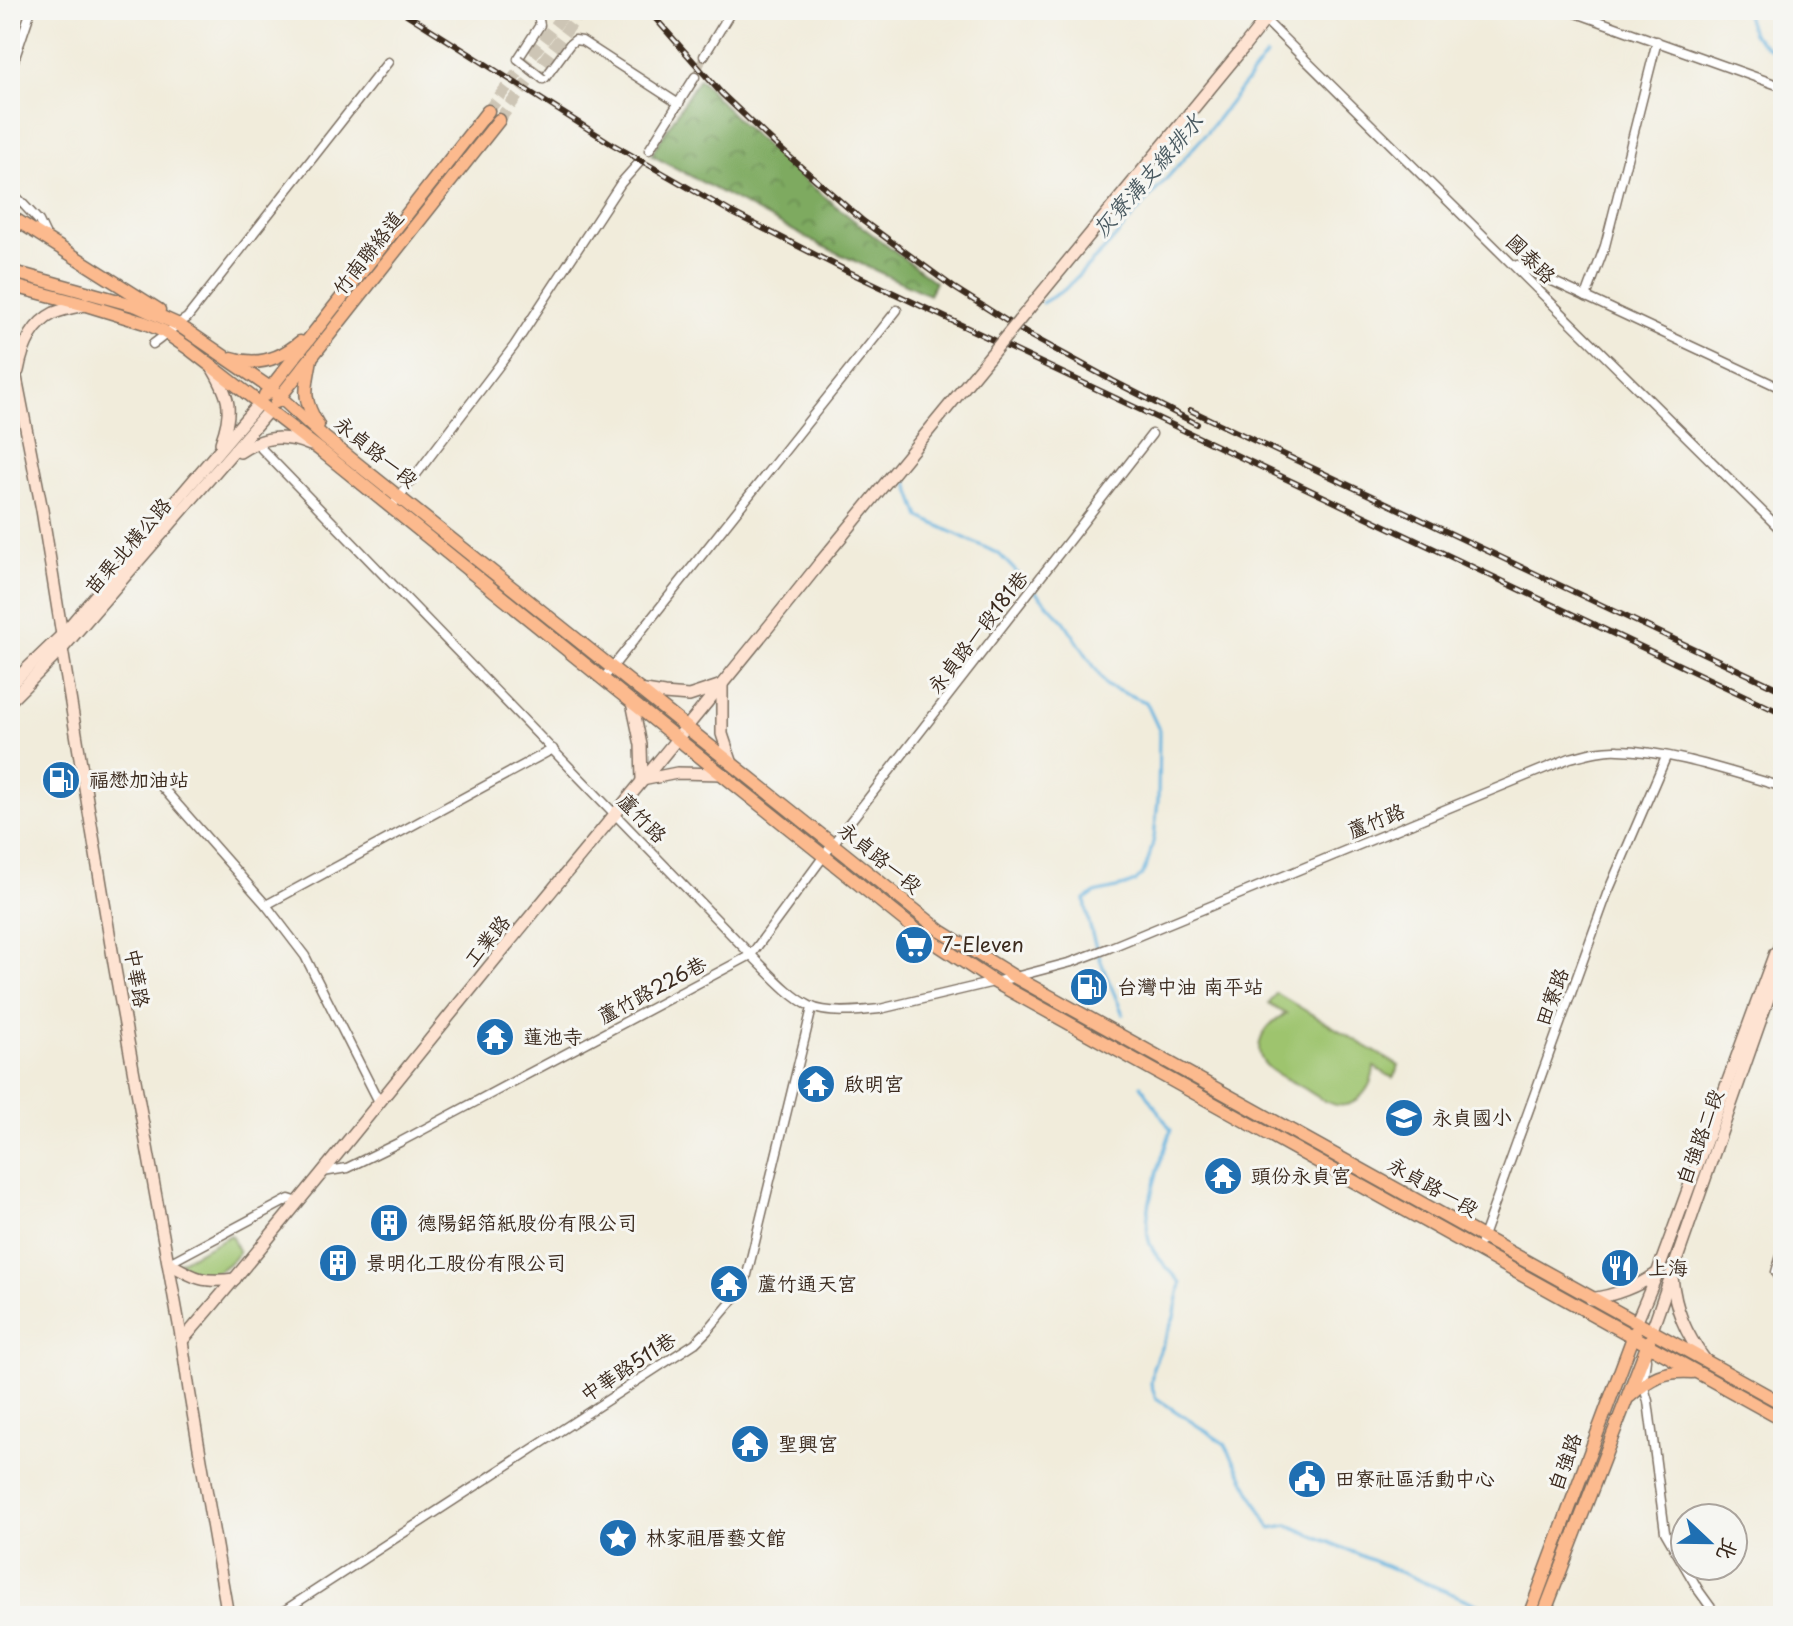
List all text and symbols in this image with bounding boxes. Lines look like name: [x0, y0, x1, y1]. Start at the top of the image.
water label: 灰寮溝支線排水: [1084, 104, 1210, 243]
street label: 竹南聯絡道: [325, 204, 410, 301]
street label: 國泰路: [1500, 226, 1564, 291]
street label: 永貞路一段: [328, 408, 425, 494]
street label: 苗栗北橫公路: [77, 489, 179, 600]
street label: 永貞路一段181巷: [920, 563, 1035, 699]
fuel station icon: 福懋加油站: [40, 759, 82, 801]
place label: 福懋加油站: [89, 764, 189, 794]
street label: 蘆竹路: [611, 785, 675, 850]
street label: 蘆竹路: [1342, 795, 1410, 845]
street label: 永貞路一段: [832, 814, 929, 900]
street label: 工業路: [456, 907, 517, 973]
supermarket icon: 7-Eleven: [893, 924, 935, 966]
place label: 7-Eleven: [942, 929, 1024, 959]
street label: 中華路: [118, 946, 158, 1011]
street label: 蘆竹路226巷: [592, 947, 712, 1030]
street label: 田寮路: [1527, 962, 1576, 1030]
fuel station icon: 台灣中油 南平站: [1068, 966, 1110, 1008]
place label: 台灣中油 南平站: [1117, 971, 1264, 1001]
temple icon: 蓮池寺: [474, 1016, 516, 1058]
place label: 蓮池寺: [523, 1021, 583, 1051]
temple icon: 啟明宮: [795, 1063, 837, 1105]
place label: 啟明宮: [844, 1068, 904, 1098]
street label: 自強路二段: [1668, 1085, 1730, 1189]
school or university icon: 永貞國小: [1383, 1097, 1425, 1139]
place label: 永貞國小: [1432, 1102, 1512, 1132]
street label: 永貞路一段: [1382, 1149, 1484, 1223]
temple icon: 頭份永貞宮: [1202, 1155, 1244, 1197]
place label: 頭份永貞宮: [1251, 1160, 1351, 1190]
building icon: 德陽鋁箔紙股份有限公司: [368, 1202, 410, 1244]
place label: 德陽鋁箔紙股份有限公司: [417, 1207, 637, 1237]
building icon: 景明化工股份有限公司: [317, 1242, 359, 1284]
place label: 景明化工股份有限公司: [366, 1247, 566, 1277]
restaurant icon: 上海: [1599, 1247, 1641, 1289]
place label: 上海: [1648, 1252, 1688, 1282]
temple icon: 蘆竹通天宮: [708, 1263, 750, 1305]
place label: 蘆竹通天宮: [757, 1268, 857, 1298]
street label: 中華路511巷: [574, 1323, 682, 1408]
temple icon: 聖興宮: [729, 1423, 771, 1465]
street label: 自強路: [1540, 1427, 1589, 1495]
place label: 聖興宮: [778, 1428, 838, 1458]
public building icon: 田寮社區活動中心: [1286, 1458, 1328, 1500]
place label: 田寮社區活動中心: [1335, 1463, 1495, 1493]
north arrow: [1669, 1502, 1749, 1582]
place icon: 林家祖厝藝文館: [597, 1517, 639, 1559]
place label: 林家祖厝藝文館: [646, 1522, 786, 1552]
text: 北: [1710, 1534, 1748, 1566]

